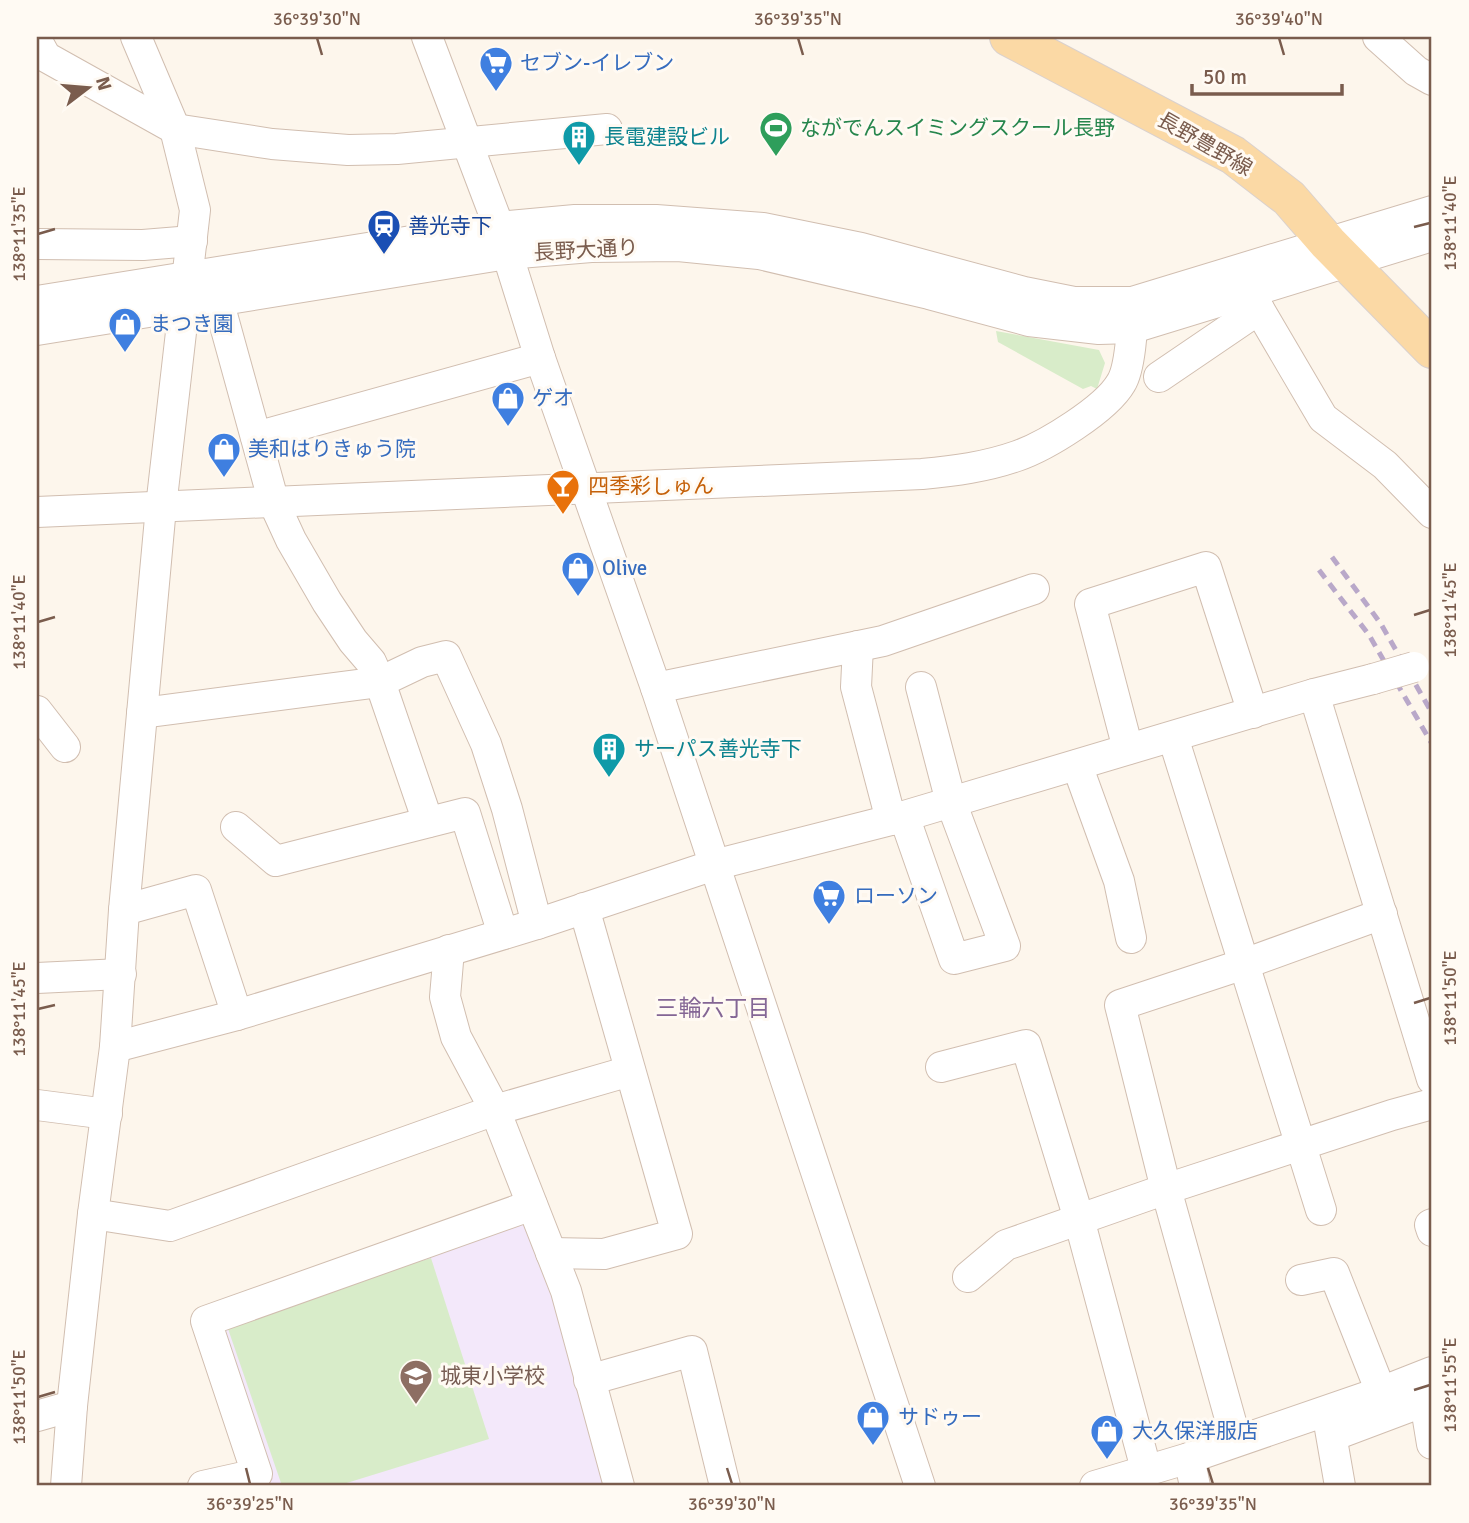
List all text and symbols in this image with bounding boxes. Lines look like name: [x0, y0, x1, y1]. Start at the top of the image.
text: 36°39'30"N: [273, 8, 361, 30]
text: 36°39'35"N: [754, 8, 842, 30]
text: 36°39'40"N: [1235, 8, 1323, 30]
supermarket icon: セブン-イレブン: [477, 44, 515, 93]
place label: セブン-イレブン: [520, 50, 674, 76]
north arrow: [52, 52, 122, 122]
scale bar: [1192, 52, 1343, 96]
text: 50 m: [1203, 64, 1247, 90]
text: N: [90, 74, 117, 93]
street label: 長野豊野線: [1153, 106, 1257, 182]
sports icon: ながでんスイミングスクール長野: [757, 109, 795, 158]
place label: ながでんスイミングスクール長野: [800, 115, 1115, 141]
building icon: 長電建設ビル: [560, 118, 598, 167]
place label: 長電建設ビル: [604, 124, 730, 150]
text: 138°11'40"E: [1439, 175, 1461, 271]
text: 138°11'35"E: [8, 186, 30, 282]
station icon: 善光寺下: [365, 207, 403, 256]
place label: 善光寺下: [408, 213, 492, 239]
street label: 長野大通り: [533, 234, 639, 266]
shop icon: まつき園: [106, 305, 144, 354]
place label: まつき園: [150, 311, 234, 337]
shop icon: ゲオ: [489, 379, 527, 428]
place label: ゲオ: [532, 385, 574, 411]
shop icon: 美和はりきゅう院: [205, 430, 243, 479]
place label: 美和はりきゅう院: [248, 436, 416, 462]
bar icon: 四季彩しゅん: [544, 467, 582, 516]
place label: 四季彩しゅん: [588, 473, 714, 499]
shop icon: Olive: [559, 549, 597, 598]
place label: Olive: [602, 555, 647, 581]
text: 138°11'45"E: [1439, 562, 1461, 658]
text: 138°11'40"E: [8, 574, 30, 670]
building icon: サーパス善光寺下: [590, 730, 628, 779]
place label: サーパス善光寺下: [634, 736, 802, 762]
supermarket icon: ローソン: [810, 877, 848, 926]
place label: ローソン: [854, 883, 938, 909]
text: 138°11'50"E: [1439, 950, 1461, 1046]
text: 138°11'45"E: [8, 961, 30, 1057]
district label: 三輪六丁目: [656, 994, 771, 1023]
text: 138°11'55"E: [1439, 1337, 1461, 1433]
text: 138°11'50"E: [8, 1349, 30, 1445]
school or university icon: 城東小学校: [397, 1357, 435, 1406]
place label: 城東小学校: [440, 1363, 545, 1389]
shop icon: サドゥー: [854, 1398, 892, 1447]
place label: サドゥー: [898, 1404, 982, 1430]
shop icon: 大久保洋服店: [1088, 1412, 1126, 1461]
place label: 大久保洋服店: [1132, 1418, 1258, 1444]
text: 36°39'25"N: [206, 1493, 294, 1515]
text: 36°39'30"N: [688, 1493, 776, 1515]
text: 36°39'35"N: [1169, 1493, 1257, 1515]

